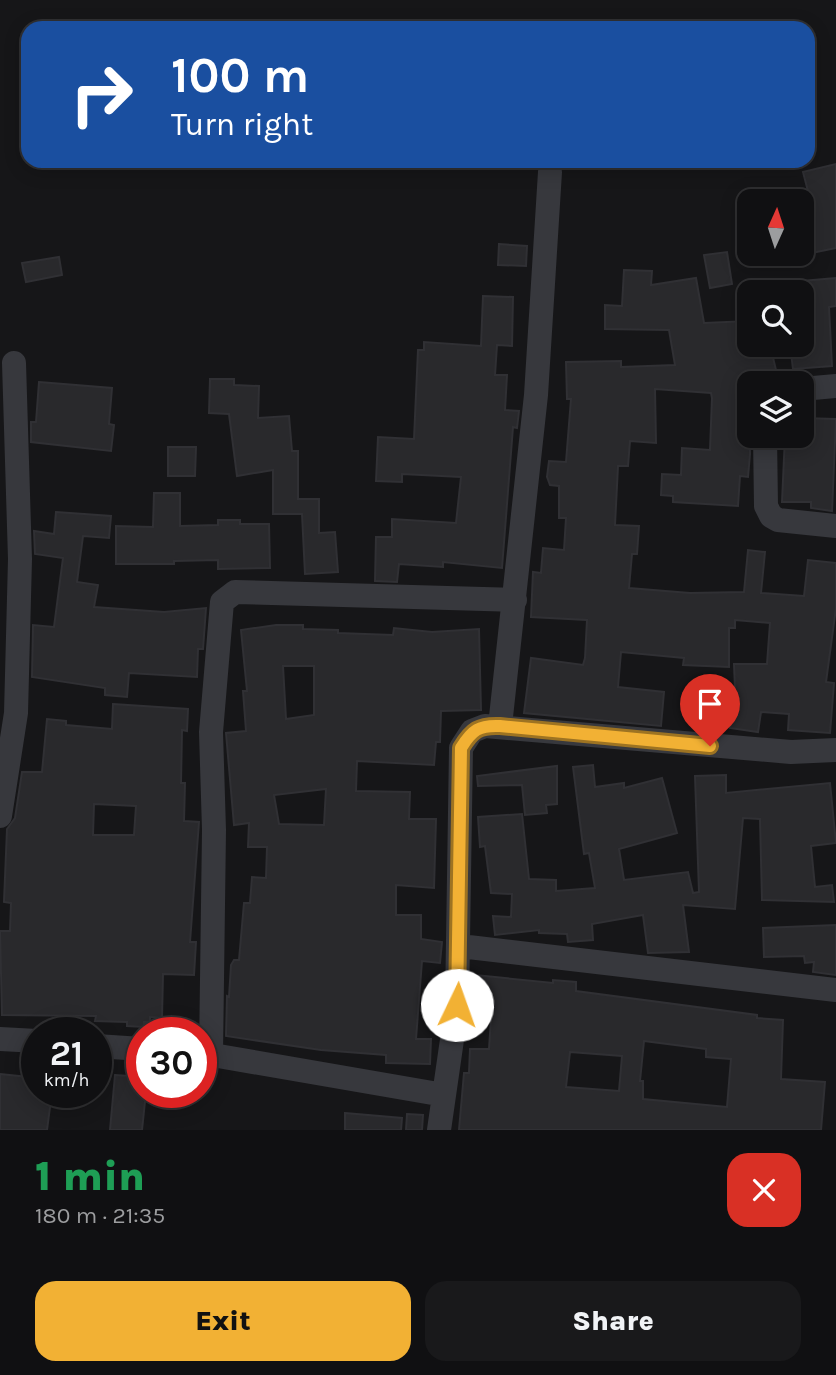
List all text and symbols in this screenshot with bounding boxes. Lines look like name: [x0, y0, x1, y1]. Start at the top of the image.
text: 100 m: [171, 47, 309, 104]
icon: right: [56, 49, 147, 140]
text: Turn right: [171, 106, 313, 143]
north arrow: [737, 189, 814, 266]
map controls: [737, 189, 814, 448]
button: search: [737, 280, 814, 357]
button: layers: [737, 371, 814, 448]
pin: [680, 674, 740, 746]
icon: arrive: [691, 685, 729, 723]
position arrow: [420, 968, 494, 1042]
speed limit sign: 30: [126, 1017, 217, 1108]
text: 21: [50, 1033, 83, 1074]
text: km/h: [44, 1069, 89, 1091]
text: 1 min: [35, 1151, 145, 1201]
button: close: [727, 1153, 801, 1227]
text: 180 m · 21:35: [35, 1202, 165, 1229]
button: Exit: [35, 1281, 411, 1361]
button: Share: [425, 1281, 801, 1361]

